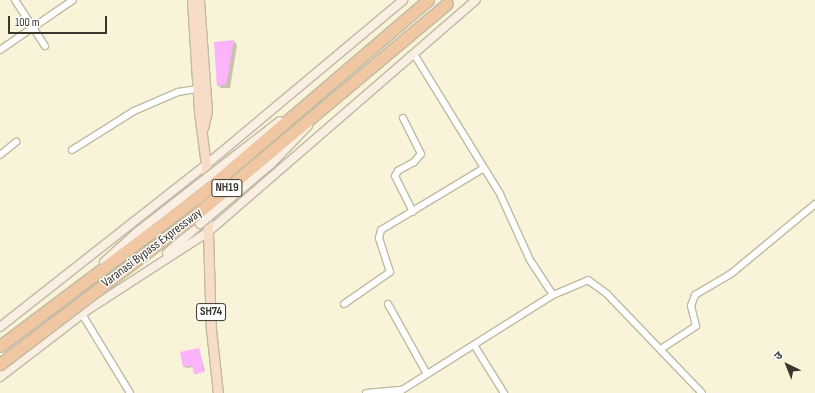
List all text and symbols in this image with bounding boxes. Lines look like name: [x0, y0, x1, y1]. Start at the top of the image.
scale bar: [10, 8, 109, 34]
text: 100 m: [15, 15, 40, 30]
road number: NH19: [211, 178, 243, 198]
street label: Varanasi Bypass Expressway: [99, 205, 205, 291]
road number: SH74: [196, 302, 226, 322]
north arrow: [767, 345, 807, 385]
text: उ: [772, 349, 785, 363]

